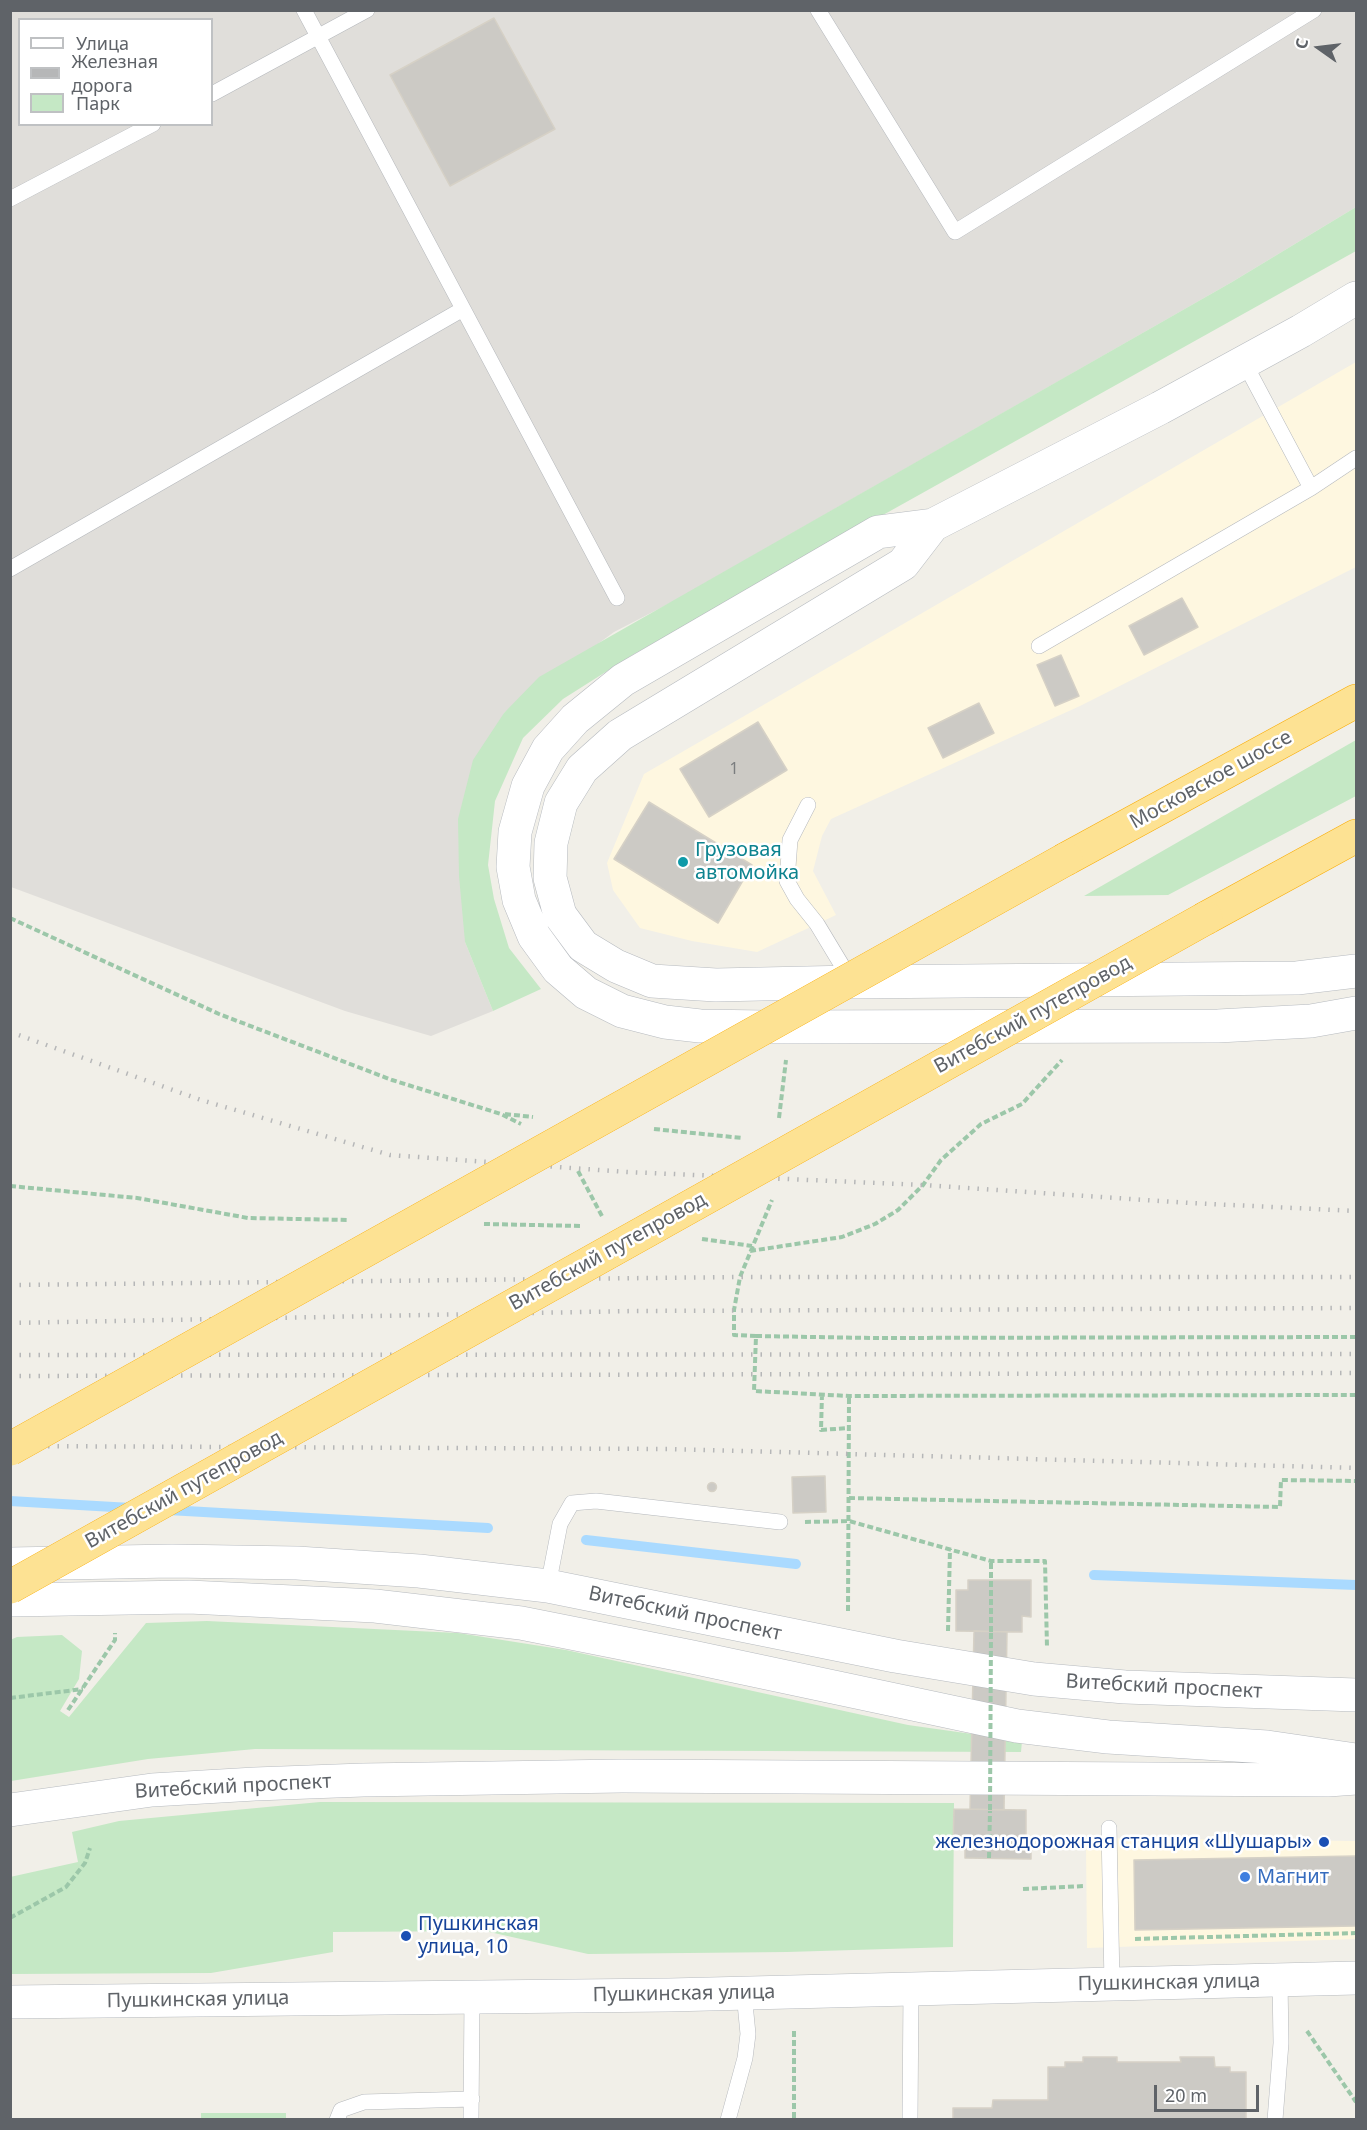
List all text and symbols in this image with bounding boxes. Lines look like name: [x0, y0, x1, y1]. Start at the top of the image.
legend: [18, 18, 213, 126]
north arrow: [1289, 18, 1349, 78]
text: Улица: [76, 31, 129, 55]
text: С: [1290, 36, 1313, 51]
text: Железная дорога: [72, 49, 158, 97]
text: Парк: [76, 91, 120, 115]
street label: Московское шоссе: [1126, 725, 1296, 835]
house number: 1: [729, 759, 739, 779]
place label: Грузовая автомойка: [695, 838, 799, 885]
marker: Грузовая автомойка: [676, 855, 690, 869]
street label: Витебский путепровод: [930, 951, 1136, 1079]
street label: Витебский путепровод: [505, 1188, 711, 1316]
street label: Витебский путепровод: [81, 1426, 287, 1554]
street label: Витебский проспект: [586, 1582, 784, 1646]
street label: Витебский проспект: [1065, 1670, 1263, 1704]
street label: Витебский проспект: [134, 1770, 332, 1804]
place label: железнодорожная станция «Шушары»: [935, 1830, 1312, 1854]
marker: железнодорожная станция «Шушары»: [1317, 1835, 1331, 1849]
place label: Магнит: [1257, 1865, 1329, 1889]
marker: Магнит: [1238, 1870, 1252, 1884]
place label: Пушкинская улица, 10: [418, 1912, 539, 1959]
marker: Пушкинская улица, 10: [399, 1929, 413, 1943]
street label: Пушкинская улица: [1077, 1969, 1261, 1997]
street label: Пушкинская улица: [592, 1980, 776, 2008]
street label: Пушкинская улица: [106, 1986, 290, 2014]
scale bar: [1157, 2073, 1262, 2111]
text: 20 m: [1165, 2083, 1207, 2107]

